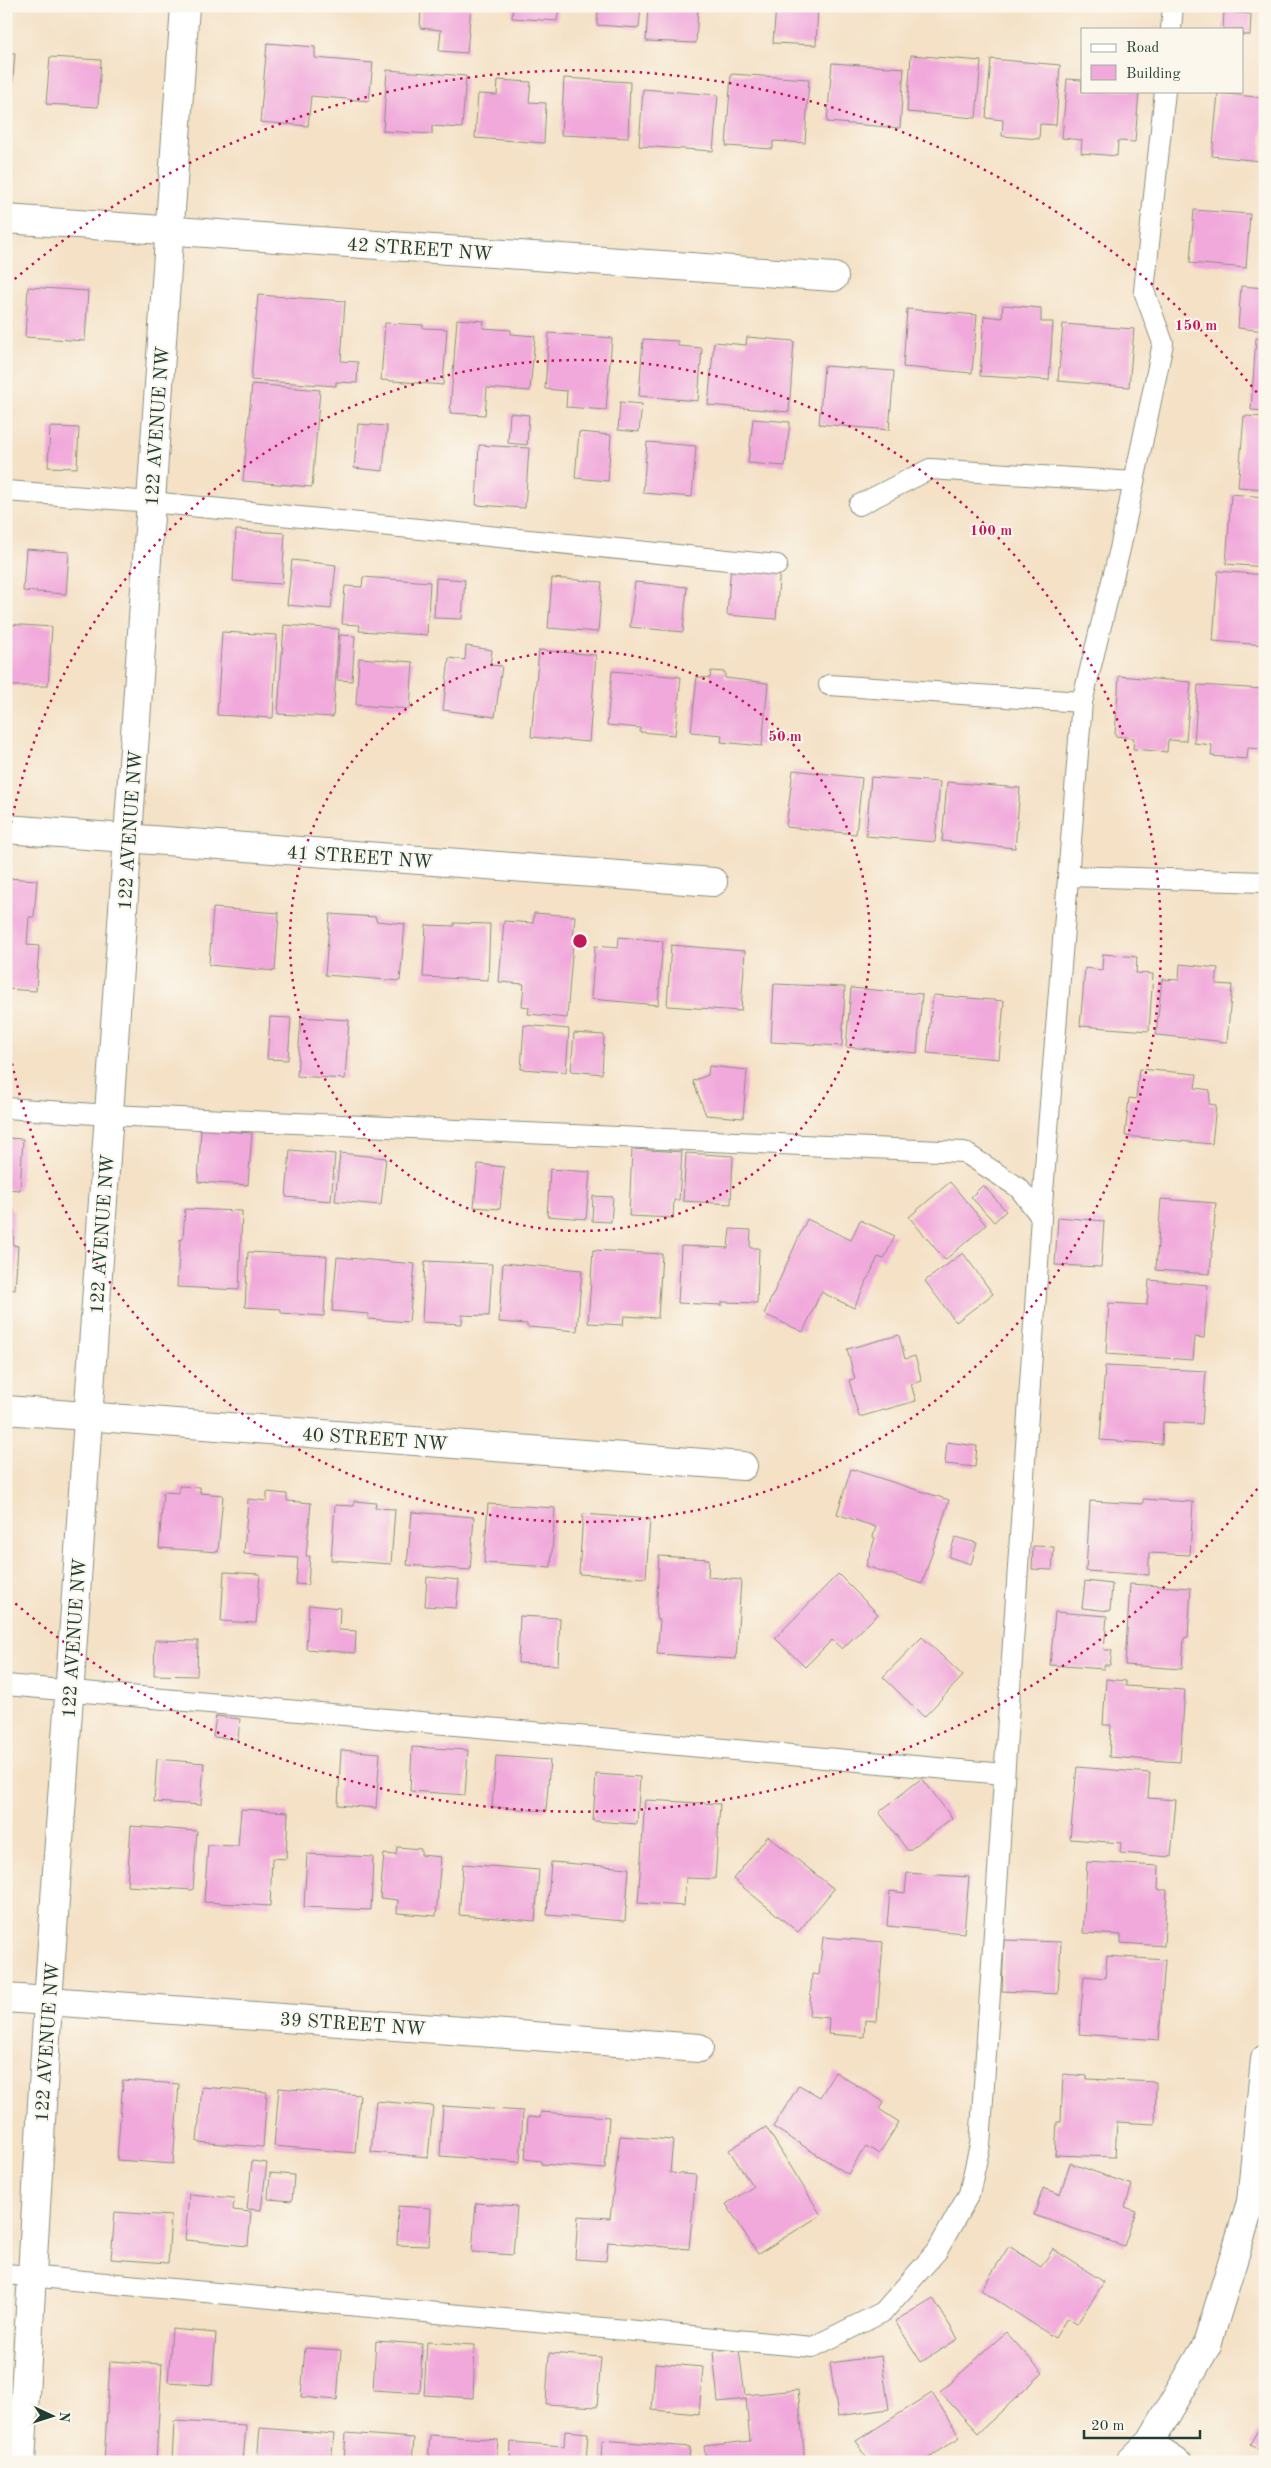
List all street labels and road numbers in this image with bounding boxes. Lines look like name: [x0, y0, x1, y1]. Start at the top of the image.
street label: 42 STREET NW: [346, 236, 493, 265]
street label: 122 AVENUE NW: [143, 346, 174, 507]
street label: 122 AVENUE NW: [116, 750, 147, 911]
street label: 41 STREET NW: [286, 844, 433, 873]
street label: 122 AVENUE NW: [88, 1154, 119, 1315]
street label: 40 STREET NW: [301, 1426, 448, 1455]
street label: 122 AVENUE NW: [60, 1558, 91, 1719]
street label: 122 AVENUE NW: [33, 1962, 64, 2123]
street label: 39 STREET NW: [279, 2011, 426, 2040]

